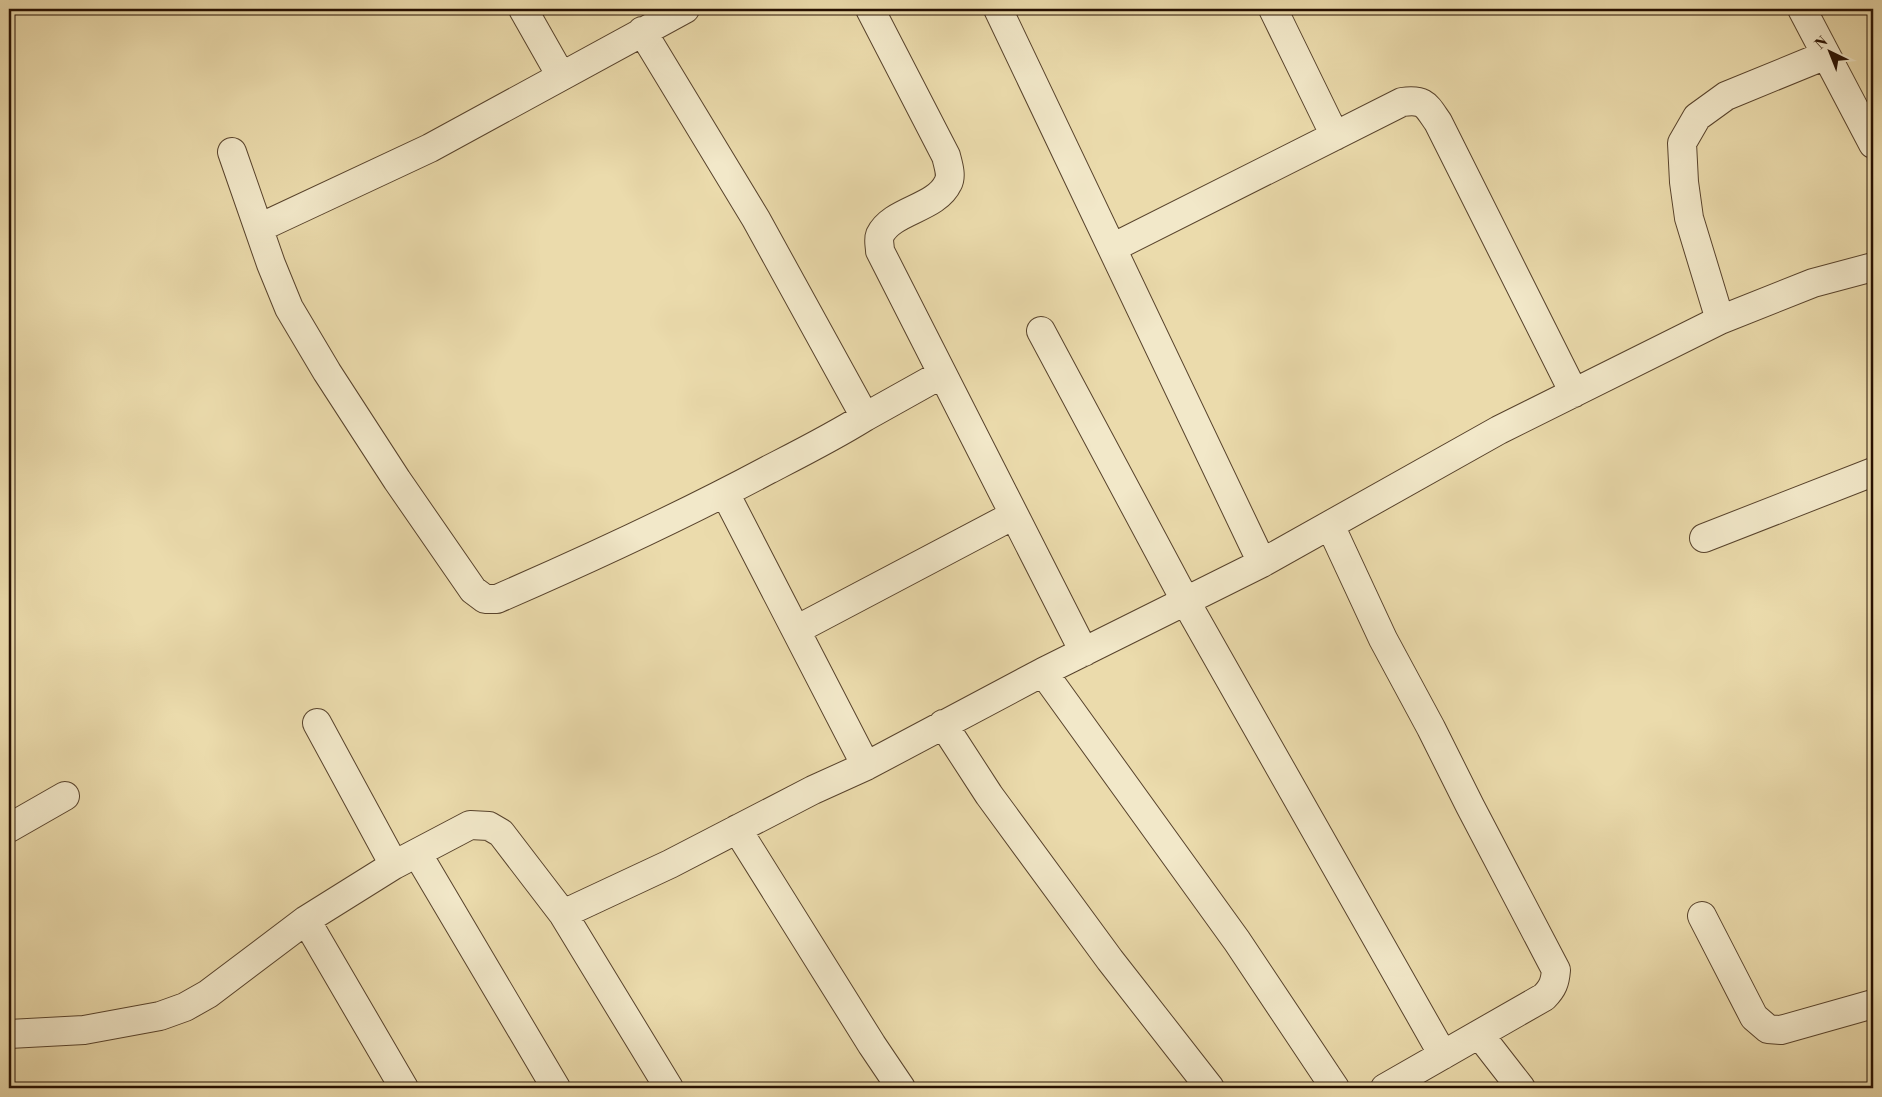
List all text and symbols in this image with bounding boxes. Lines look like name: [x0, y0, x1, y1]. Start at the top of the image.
north arrow: [1804, 28, 1854, 78]
text: N: [1812, 33, 1832, 54]

